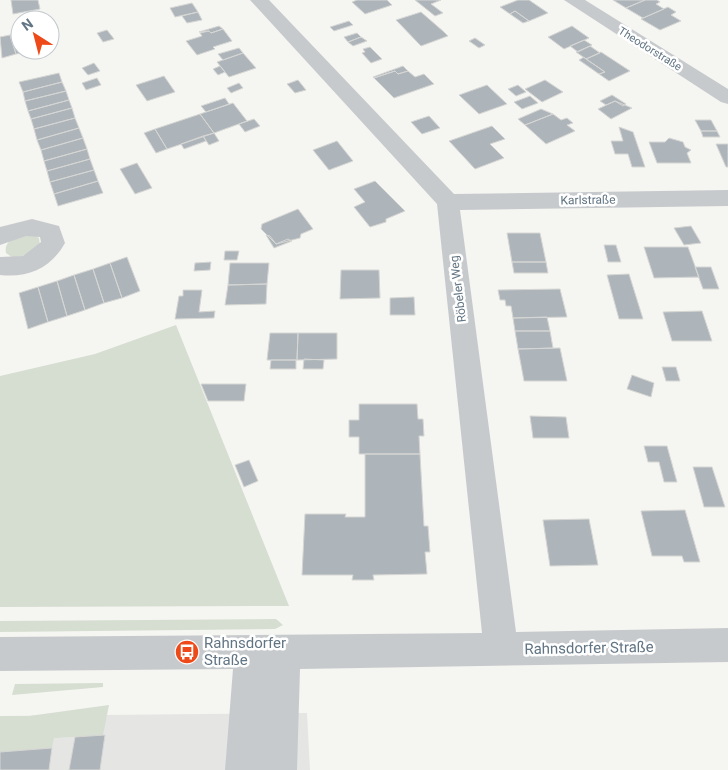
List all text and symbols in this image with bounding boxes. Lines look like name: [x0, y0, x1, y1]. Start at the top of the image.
north arrow: [10, 10, 60, 60]
text: N: [19, 15, 36, 34]
street label: Theodorstraße: [616, 24, 684, 74]
street label: Karlstraße: [560, 193, 616, 207]
street label: Röbeler Weg: [447, 255, 469, 323]
place label: Rahnsdorfer Straße: [204, 634, 286, 669]
street label: Rahnsdorfer Straße: [524, 638, 654, 658]
bus stop icon: Rahnsdorfer Straße: [174, 639, 200, 665]

